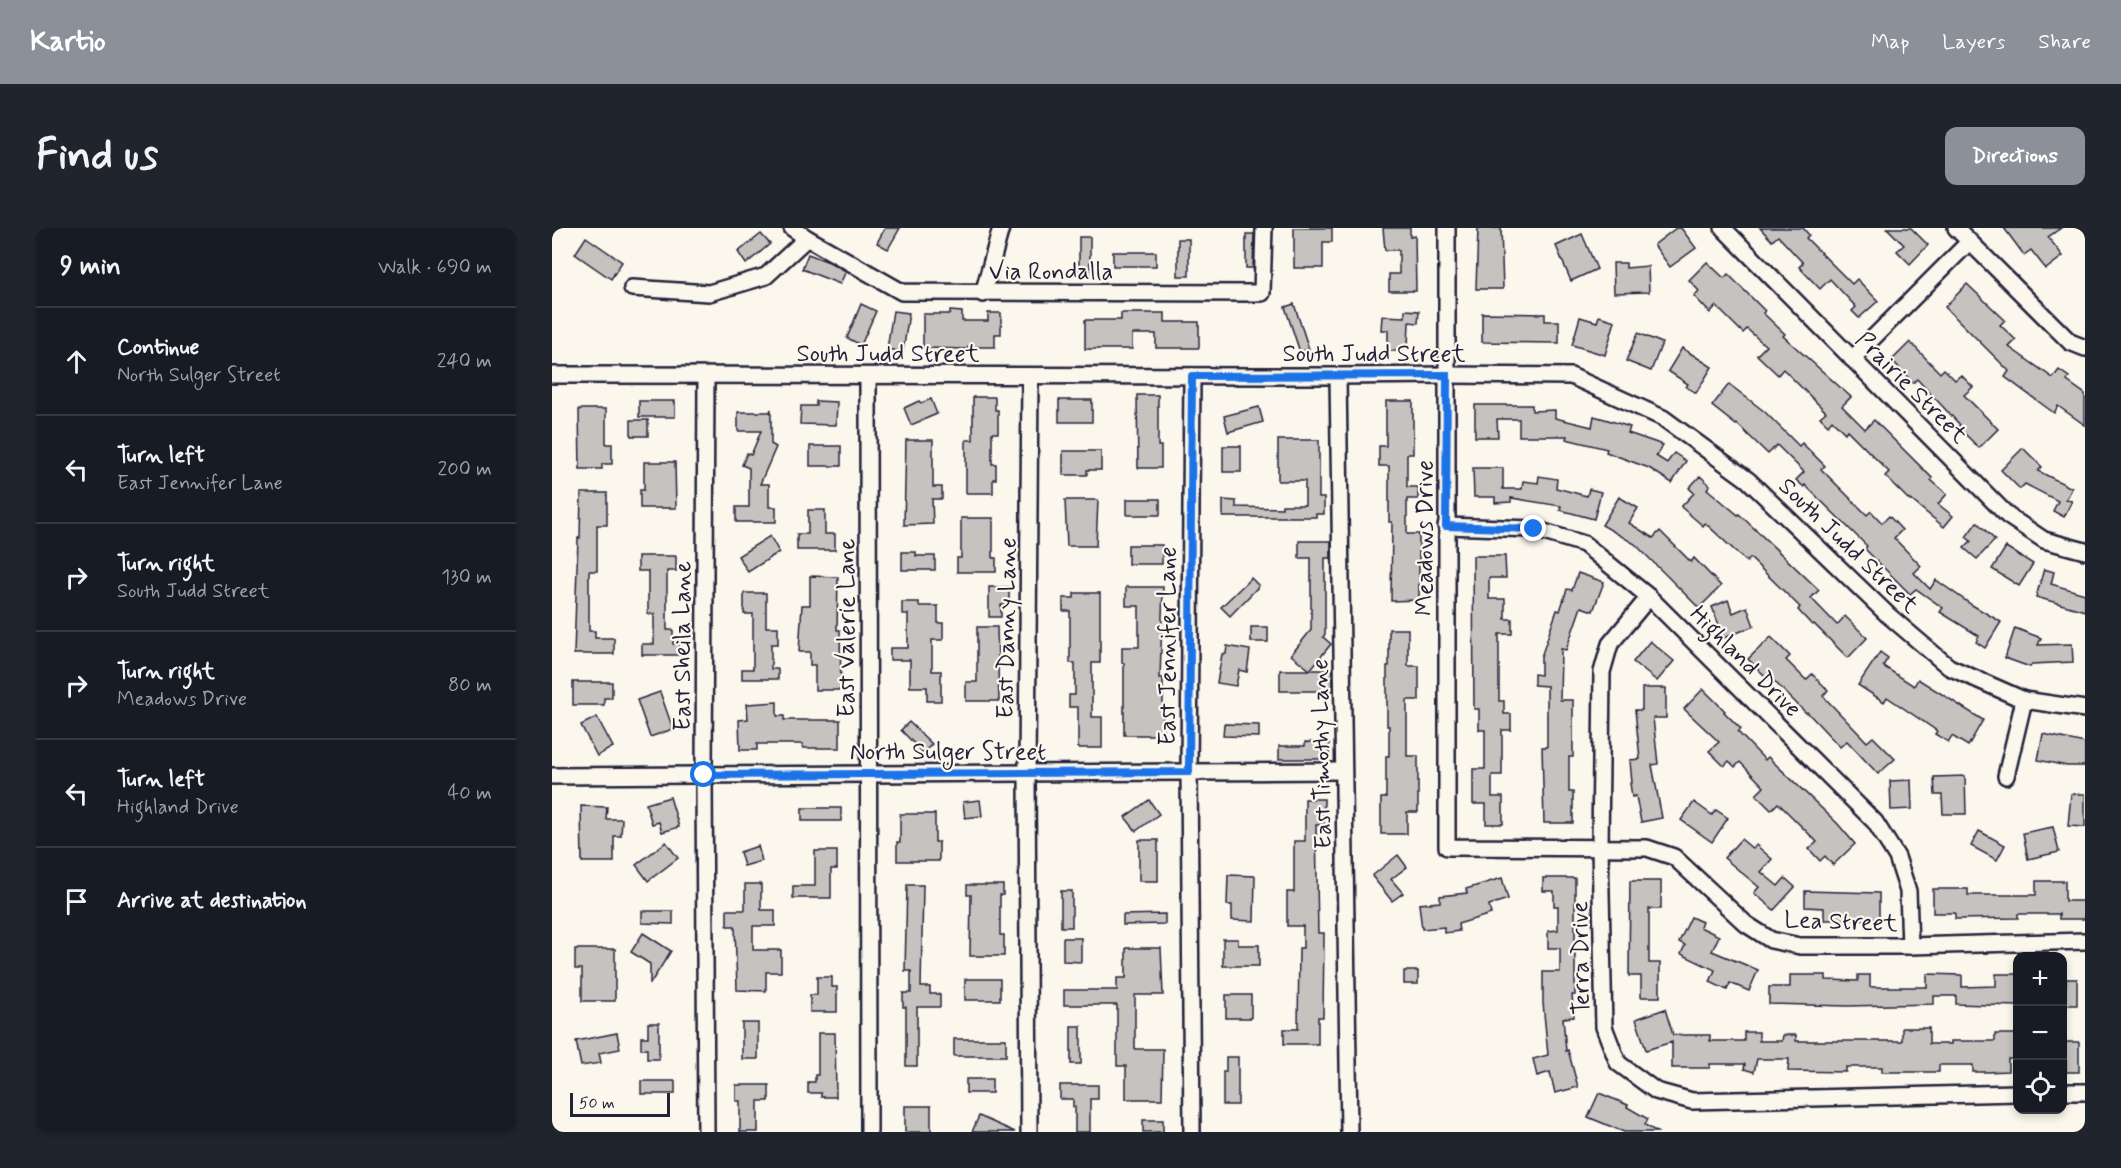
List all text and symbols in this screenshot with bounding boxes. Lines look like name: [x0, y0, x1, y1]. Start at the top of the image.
text: Kartio: [30, 24, 106, 61]
text: Map: [1871, 28, 1909, 56]
text: Layers: [1942, 28, 2005, 56]
text: Share: [2038, 28, 2091, 56]
button: Directions: [1945, 127, 2085, 185]
text: Find us: [36, 129, 158, 184]
text: 9 min: [60, 250, 121, 284]
text: Walk · 690 m: [378, 254, 492, 281]
street label: Via Rondalla: [989, 257, 1113, 288]
street label: Prairie Street: [1848, 325, 1974, 451]
text: Continue: [117, 334, 199, 362]
street label: South Judd Street: [796, 339, 980, 370]
street label: South Judd Street: [1282, 339, 1466, 370]
icon: ahead: [60, 345, 93, 378]
text: 240 m: [437, 348, 492, 375]
text: North Sulger Street: [117, 362, 281, 389]
text: Turn left: [117, 442, 205, 470]
icon: left: [60, 453, 93, 486]
text: 200 m: [437, 456, 492, 483]
street label: Meadows Drive: [1410, 460, 1441, 616]
text: East Jennifer Lane: [117, 470, 283, 497]
street label: South Judd Street: [1771, 471, 1925, 621]
route end: [1520, 515, 1546, 541]
street label: East Danny Lane: [990, 537, 1025, 719]
street label: East Valerie Lane: [832, 538, 863, 718]
street label: East Jennifer Lane: [1153, 547, 1184, 745]
text: Turn right: [117, 550, 215, 578]
icon: right: [60, 561, 93, 594]
street label: East Sheila Lane: [668, 561, 699, 731]
text: 130 m: [441, 564, 492, 591]
text: South Judd Street: [117, 578, 270, 605]
street label: Highland Drive: [1680, 599, 1808, 727]
text: Turn right: [117, 658, 215, 686]
street label: East Timothy Lane: [1305, 658, 1340, 849]
icon: right: [60, 669, 93, 702]
text: 80 m: [448, 672, 492, 699]
text: Meadows Drive: [117, 686, 247, 713]
street label: North Sulger Street: [850, 737, 1046, 770]
route start: [690, 761, 716, 787]
text: Turn left: [117, 766, 205, 794]
icon: left: [60, 777, 93, 810]
text: 40 m: [448, 780, 492, 807]
text: Highland Drive: [117, 794, 239, 821]
icon: arrive: [60, 885, 93, 918]
text: Arrive at destination: [117, 887, 307, 915]
street label: Terra Drive: [1565, 901, 1598, 1015]
street label: Lea Street: [1784, 905, 1898, 940]
map controls: [2013, 952, 2067, 1114]
button: +: [2013, 952, 2067, 1006]
button: −: [2013, 1006, 2067, 1060]
button: locate: [2013, 1060, 2067, 1114]
scale bar: [570, 1090, 670, 1118]
text: 50 m: [579, 1093, 615, 1114]

